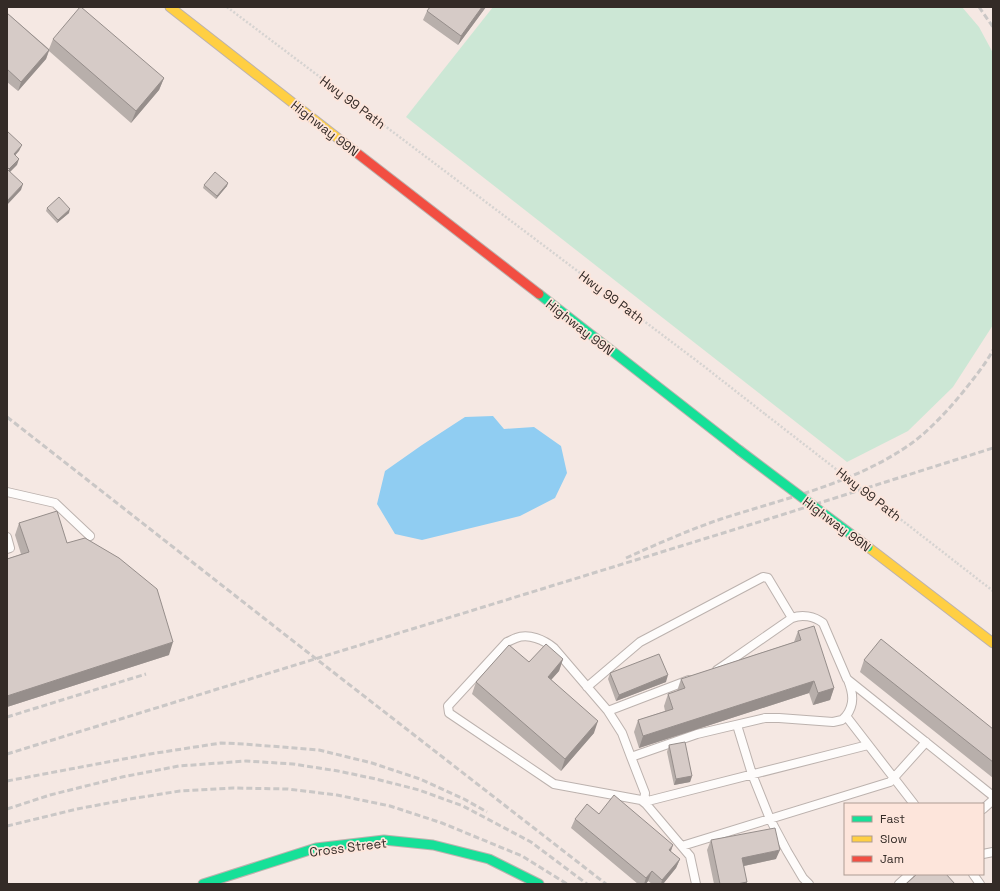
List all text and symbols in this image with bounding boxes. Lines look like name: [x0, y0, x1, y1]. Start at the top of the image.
street label: Hwy 99 Path: [316, 72, 389, 133]
street label: Highway 99N: [287, 97, 362, 160]
street label: Hwy 99 Path: [575, 267, 648, 328]
street label: Highway 99N: [542, 296, 617, 359]
street label: Hwy 99 Path: [833, 464, 905, 525]
street label: Highway 99N: [799, 493, 874, 556]
legend: [844, 803, 984, 875]
text: Fast: [880, 811, 905, 827]
text: Slow: [880, 831, 907, 847]
street label: Cross Street: [308, 834, 388, 861]
text: Jam: [880, 851, 904, 867]

